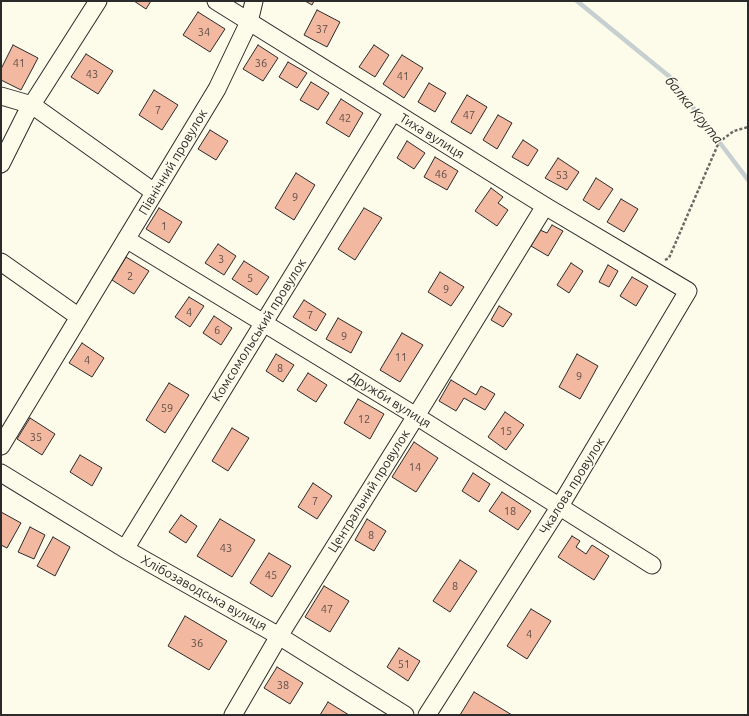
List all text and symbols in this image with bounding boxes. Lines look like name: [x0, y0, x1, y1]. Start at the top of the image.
house number: 37: [316, 22, 328, 36]
house number: 34: [198, 25, 210, 39]
house number: 41: [13, 56, 25, 70]
house number: 36: [255, 56, 267, 70]
house number: 43: [86, 67, 98, 81]
house number: 41: [397, 69, 409, 83]
water label: балка Крута: [662, 73, 726, 147]
house number: 7: [155, 103, 161, 117]
street label: Північний провулок: [135, 106, 211, 218]
house number: 47: [463, 108, 475, 122]
street label: Тиха вулиця: [397, 110, 467, 162]
house number: 42: [339, 111, 351, 125]
house number: 46: [435, 167, 447, 181]
house number: 53: [556, 168, 568, 182]
house number: 9: [292, 190, 298, 204]
house number: 1: [161, 219, 167, 233]
house number: 3: [218, 252, 224, 266]
street label: Комсомольський провулок: [209, 256, 309, 404]
house number: 2: [127, 269, 133, 283]
house number: 5: [247, 271, 253, 285]
house number: 9: [443, 282, 449, 296]
house number: 4: [186, 305, 192, 319]
house number: 7: [307, 308, 313, 322]
house number: 6: [214, 323, 220, 337]
house number: 9: [341, 329, 347, 343]
house number: 11: [395, 350, 407, 364]
house number: 4: [84, 353, 90, 367]
house number: 8: [277, 361, 283, 375]
street label: Дружби вулиця: [346, 368, 434, 432]
house number: 9: [576, 369, 582, 383]
house number: 59: [161, 401, 173, 415]
house number: 12: [358, 412, 370, 426]
house number: 15: [500, 424, 512, 438]
street label: Центральний провулок: [325, 427, 413, 555]
house number: 35: [30, 430, 42, 444]
street label: Чкалова провулок: [536, 435, 608, 537]
house number: 14: [409, 460, 421, 474]
house number: 7: [312, 494, 318, 508]
house number: 18: [504, 504, 516, 518]
house number: 8: [368, 528, 374, 542]
house number: 43: [220, 541, 232, 555]
street label: Хлібозаводська вулиця: [138, 552, 270, 634]
house number: 45: [265, 568, 277, 582]
house number: 8: [452, 579, 458, 593]
house number: 47: [321, 602, 333, 616]
house number: 4: [526, 627, 532, 641]
house number: 36: [191, 636, 203, 650]
house number: 51: [398, 657, 410, 671]
house number: 38: [277, 678, 289, 692]

